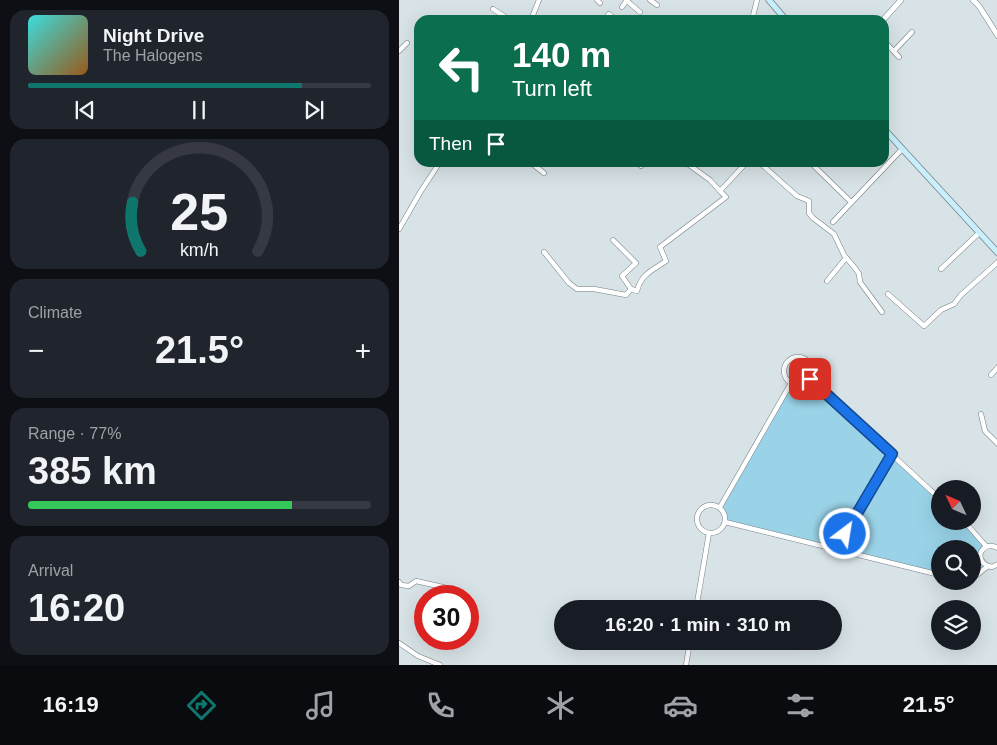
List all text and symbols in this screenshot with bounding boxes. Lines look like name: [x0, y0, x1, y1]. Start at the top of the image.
text: Night Drive: [103, 25, 204, 46]
icon: left: [429, 35, 494, 100]
text: 140 m: [512, 35, 611, 74]
text: The Halogens: [103, 47, 203, 64]
text: Turn left: [512, 76, 592, 101]
icon: previous: [71, 96, 99, 124]
icon: pause: [185, 96, 213, 124]
icon: next: [300, 96, 328, 124]
icon: arrive: [482, 130, 510, 158]
text: Then: [429, 133, 472, 154]
text: 25: [171, 183, 228, 241]
text: km/h: [180, 240, 219, 260]
text: Climate: [28, 304, 82, 321]
text: 21.5°: [155, 329, 244, 371]
text: −: [28, 335, 44, 366]
text: +: [355, 335, 371, 366]
pin: [789, 358, 831, 400]
icon: arrive: [796, 365, 824, 393]
text: Range · 77%: [28, 425, 121, 442]
text: 385 km: [28, 450, 157, 492]
north arrow: [931, 480, 981, 530]
map controls: [931, 480, 981, 650]
position arrow: [818, 507, 870, 559]
button: search: [931, 540, 981, 590]
text: Arrival: [28, 562, 73, 579]
speed limit sign: 30: [414, 585, 479, 650]
text: 16:20: [28, 587, 125, 629]
button: layers: [931, 600, 981, 650]
text: 16:20 · 1 min · 310 m: [605, 614, 791, 635]
icon: directions: [184, 688, 219, 723]
icon: music: [303, 688, 338, 723]
icon: phone: [423, 688, 458, 723]
icon: climate: [543, 688, 578, 723]
icon: car: [663, 688, 698, 723]
icon: filters: [783, 688, 818, 723]
text: 16:19: [42, 692, 99, 717]
text: 21.5°: [903, 692, 954, 717]

